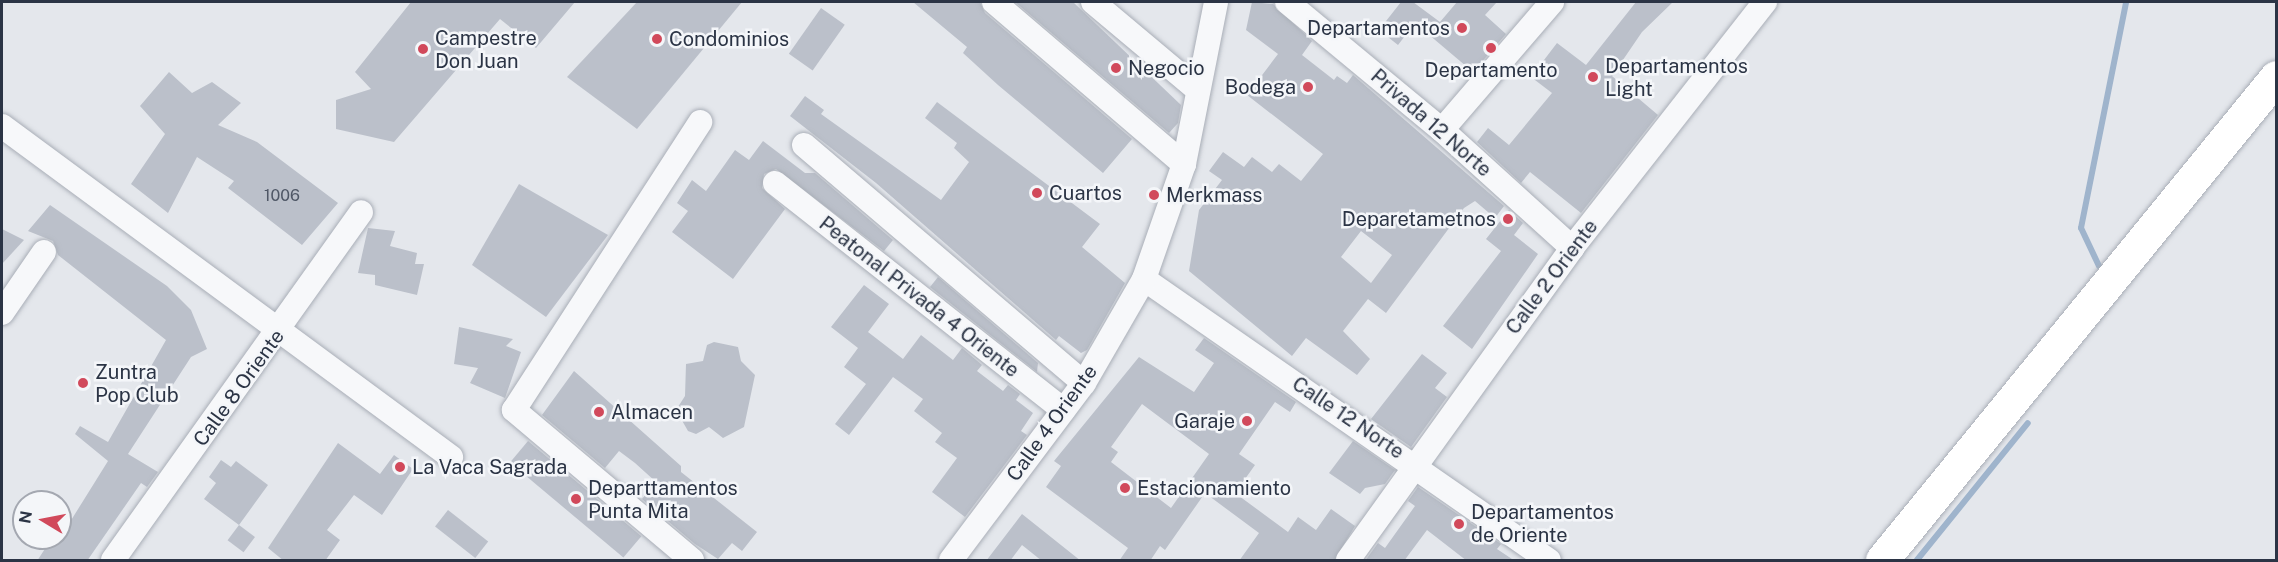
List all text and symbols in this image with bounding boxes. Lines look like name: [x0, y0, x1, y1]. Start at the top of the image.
place label: Departamentos: [1307, 16, 1450, 40]
marker: Departamentos: [1455, 21, 1469, 35]
place label: Campestre Don Juan: [435, 26, 537, 73]
place label: Condominios: [669, 27, 789, 51]
marker: Condominios: [650, 32, 664, 46]
marker: Departamento: [1484, 41, 1498, 55]
marker: Campestre Don Juan: [416, 42, 430, 56]
place label: Departamentos Light: [1605, 54, 1748, 101]
place label: Negocio: [1128, 56, 1205, 80]
place label: Departamento: [1425, 58, 1557, 82]
marker: Negocio: [1109, 61, 1123, 75]
street label: Privada 12 Norte: [1366, 64, 1496, 182]
marker: Departamentos Light: [1586, 70, 1600, 84]
place label: Bodega: [1225, 75, 1296, 99]
marker: Bodega: [1301, 80, 1315, 94]
place label: Cuartos: [1049, 181, 1122, 205]
place label: Merkmass: [1166, 183, 1262, 207]
house number: 1006: [264, 186, 300, 206]
marker: Cuartos: [1030, 186, 1044, 200]
marker: Merkmass: [1147, 188, 1161, 202]
place label: Deparetametnos: [1342, 207, 1496, 231]
street label: Peatonal Privada 4 Oriente: [814, 212, 1024, 382]
marker: Deparetametnos: [1501, 212, 1515, 226]
street label: Calle 2 Oriente: [1501, 215, 1603, 339]
street label: Calle 8 Oriente: [189, 325, 289, 451]
place label: Zuntra Pop Club: [95, 360, 179, 407]
street label: Calle 4 Oriente: [1002, 360, 1102, 486]
street label: Calle 12 Norte: [1288, 372, 1408, 464]
marker: Zuntra Pop Club: [76, 376, 90, 390]
place label: Almacen: [611, 400, 693, 424]
marker: Almacen: [592, 405, 606, 419]
place label: Garaje: [1174, 409, 1235, 433]
marker: Garaje: [1240, 414, 1254, 428]
place label: La Vaca Sagrada: [412, 455, 568, 479]
marker: La Vaca Sagrada: [393, 460, 407, 474]
place label: Departtamentos Punta Mita: [588, 476, 738, 523]
place label: Estacionamiento: [1137, 476, 1291, 500]
marker: Estacionamiento: [1118, 481, 1132, 495]
north arrow: [12, 490, 72, 550]
marker: Departtamentos Punta Mita: [569, 492, 583, 506]
place label: Departamentos de Oriente: [1471, 500, 1614, 547]
text: N: [15, 509, 36, 525]
marker: Departamentos de Oriente: [1452, 517, 1466, 531]

